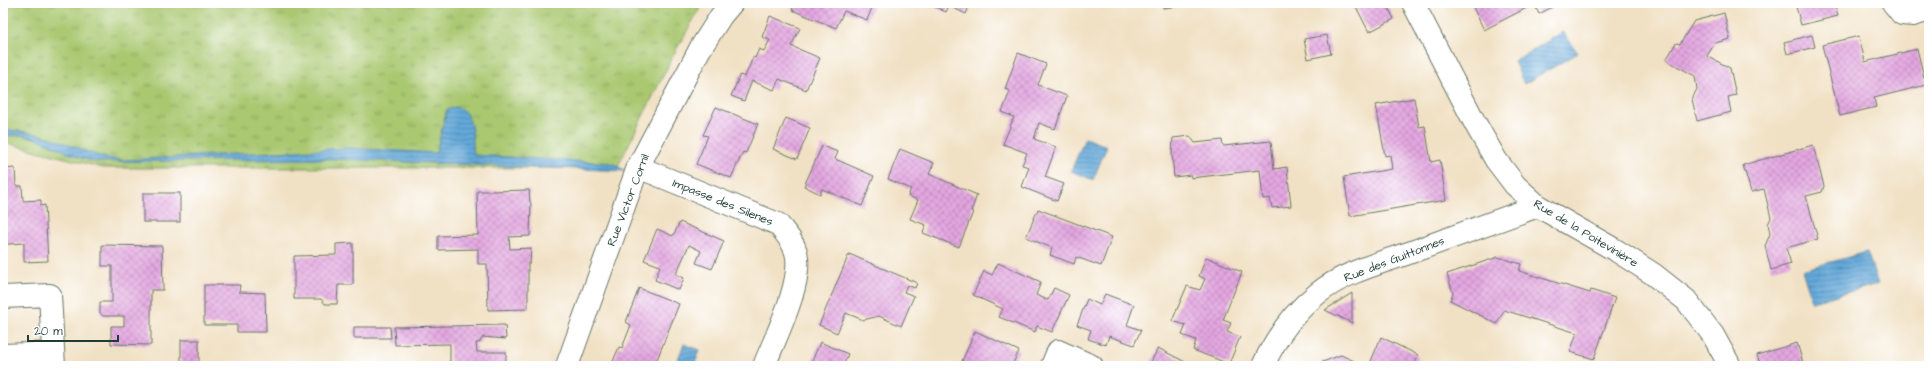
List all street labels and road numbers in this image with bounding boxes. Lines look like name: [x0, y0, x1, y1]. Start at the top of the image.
street label: Rue Victor Cornil: [603, 152, 654, 249]
street label: Impasse des Silenes: [670, 175, 776, 230]
street label: Rue de la Poitevinière: [1530, 195, 1642, 272]
street label: Rue des Guittonnes: [1341, 232, 1447, 287]

